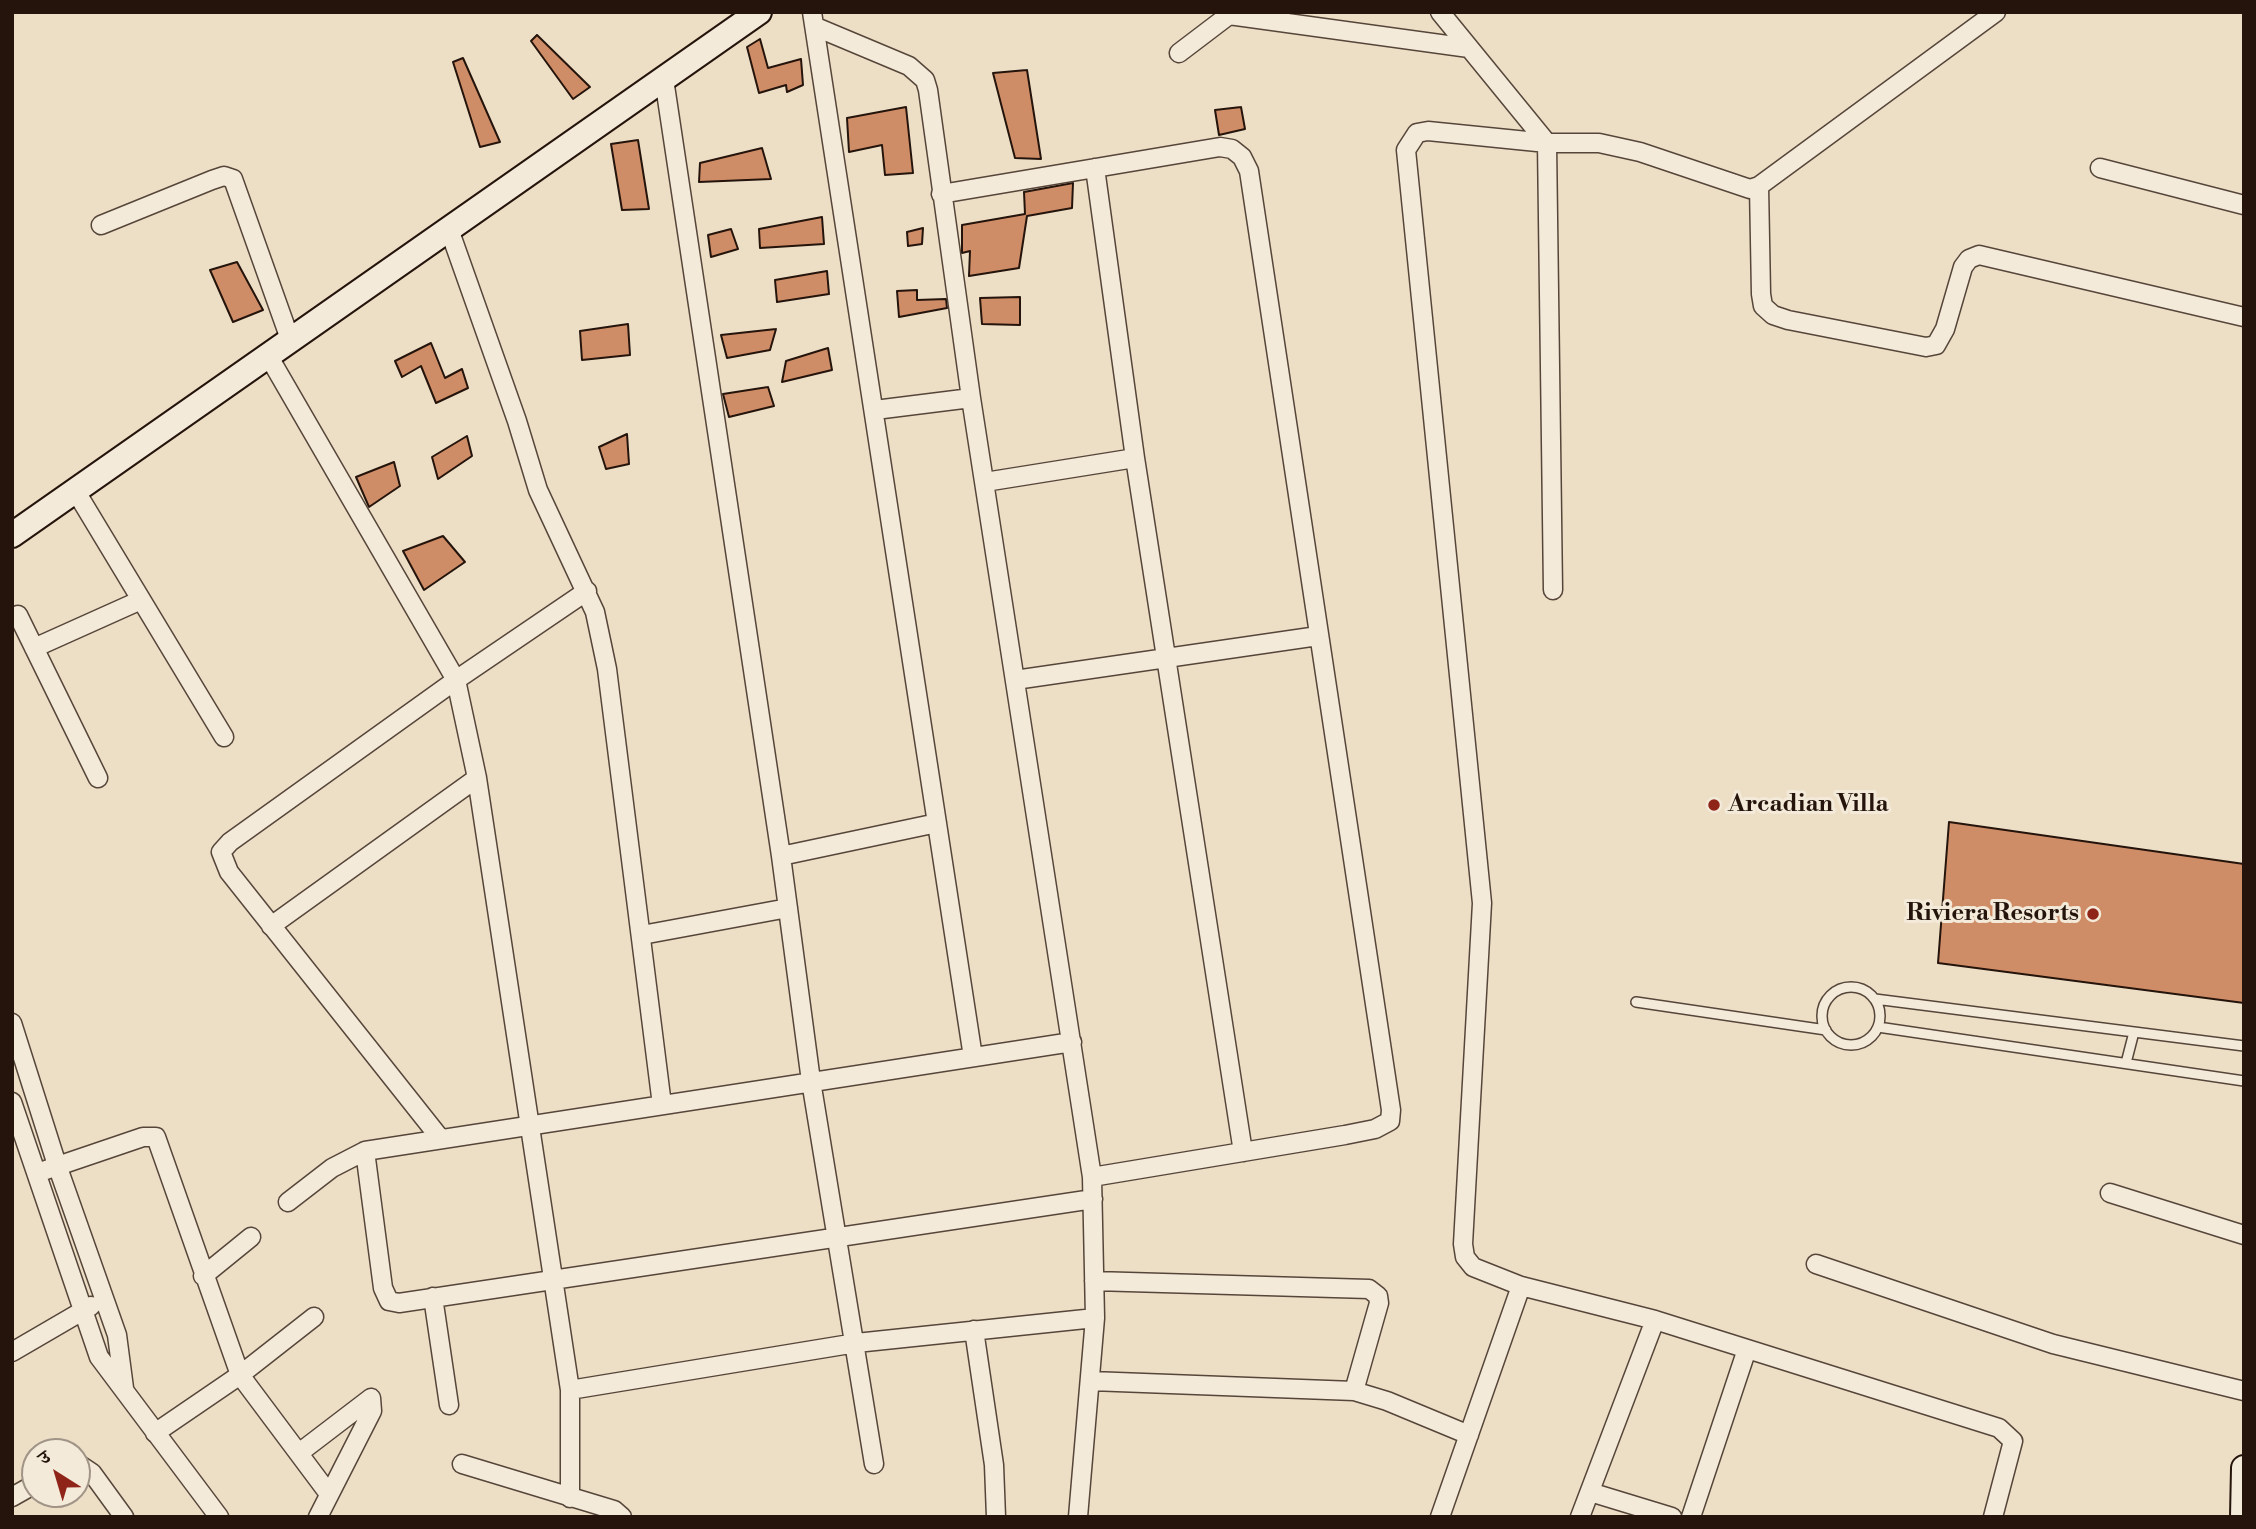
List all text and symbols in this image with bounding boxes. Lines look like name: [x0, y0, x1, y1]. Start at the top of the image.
place label: Arcadian Villa: [1728, 791, 1889, 819]
marker: Arcadian Villa: [1706, 797, 1722, 813]
place label: Riviera Resorts: [1906, 900, 2079, 928]
marker: Riviera Resorts: [2085, 906, 2101, 922]
north arrow: [21, 1438, 91, 1508]
text: उ: [33, 1445, 56, 1470]

